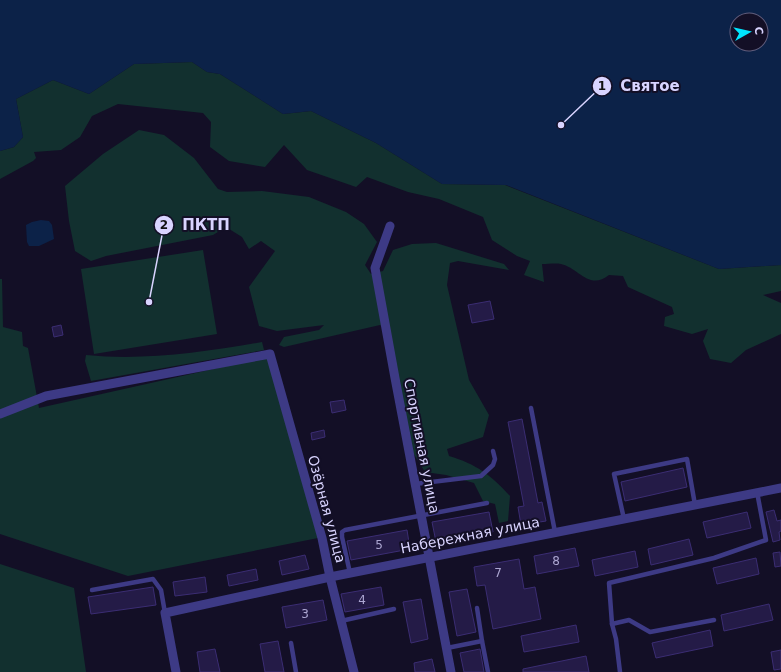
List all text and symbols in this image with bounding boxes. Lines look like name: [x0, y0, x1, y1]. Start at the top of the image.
north arrow: [729, 12, 769, 52]
text: С: [751, 26, 765, 36]
callout: Святое: [592, 73, 688, 100]
text: Святое: [620, 77, 680, 95]
text: 1: [598, 79, 606, 93]
callout: ПКТП: [154, 211, 238, 238]
text: ПКТП: [182, 216, 230, 234]
text: 2: [160, 218, 168, 232]
street label: Спортивная улица: [401, 377, 443, 515]
street label: Озёрная улица: [305, 453, 349, 565]
street label: Набережная улица: [399, 514, 541, 556]
house number: 5: [375, 538, 383, 552]
house number: 8: [552, 554, 560, 568]
house number: 7: [494, 566, 502, 580]
house number: 4: [358, 593, 366, 607]
house number: 3: [301, 607, 309, 621]

